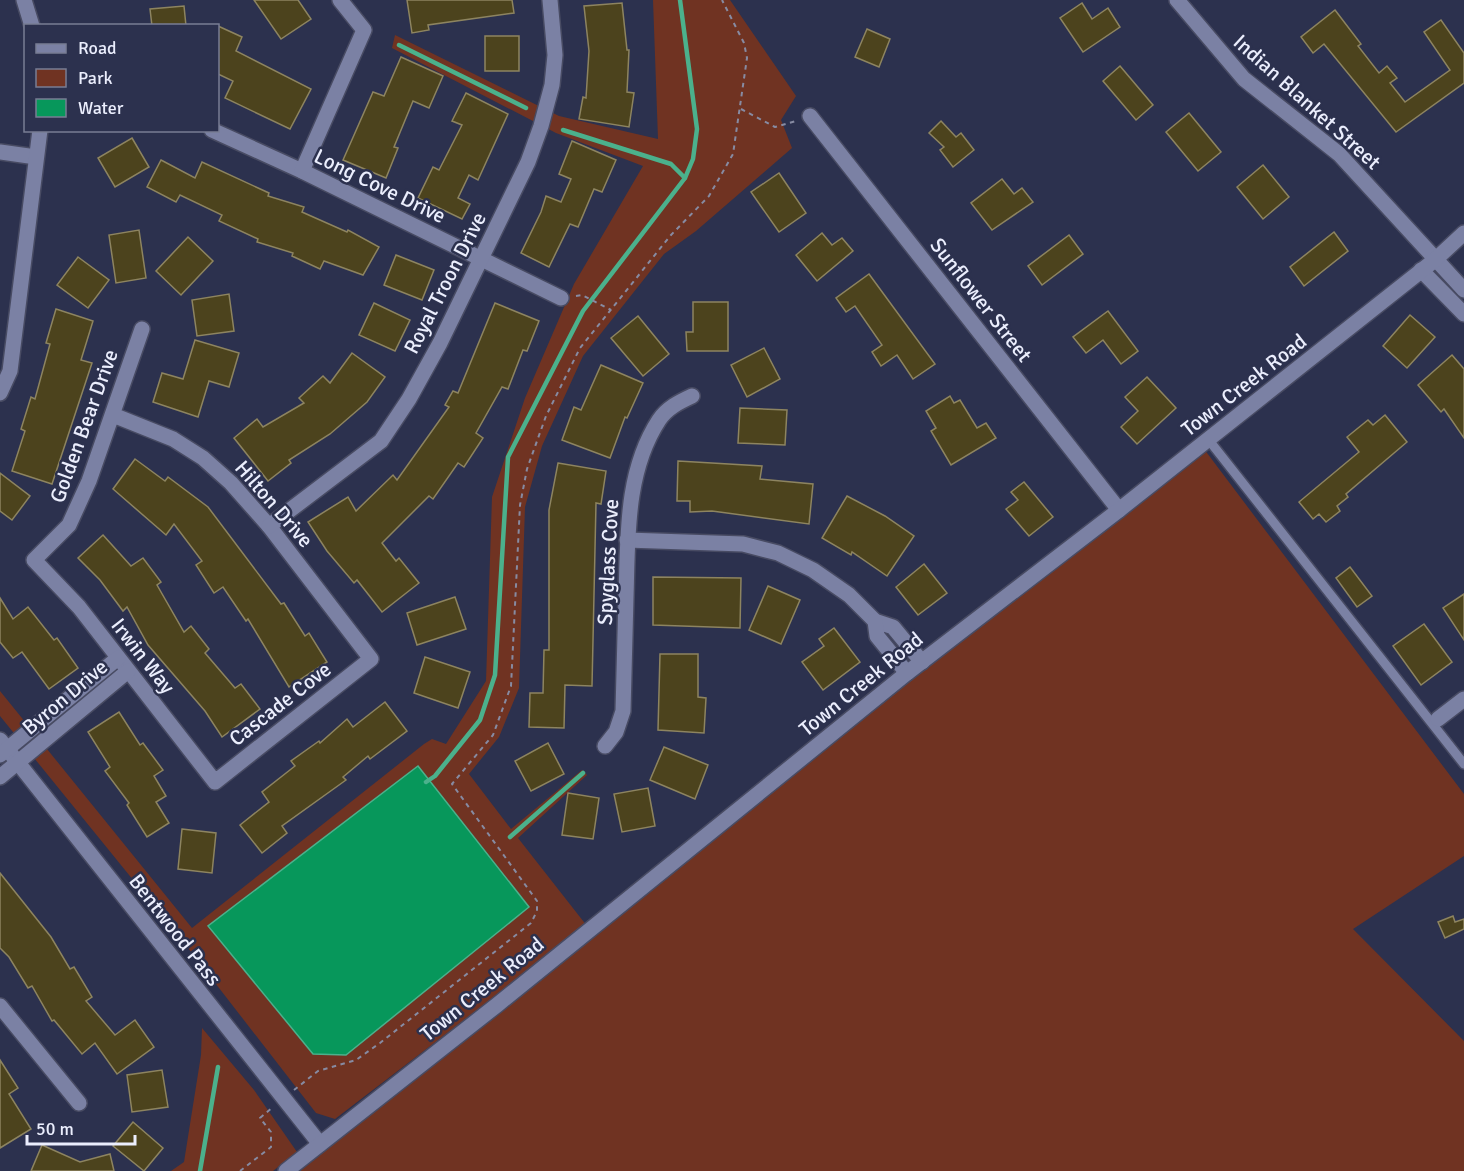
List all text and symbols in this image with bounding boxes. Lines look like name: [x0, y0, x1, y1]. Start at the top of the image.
legend: [24, 24, 219, 132]
street label: Indian Blanket Street: [1228, 29, 1386, 175]
text: Road: [78, 37, 117, 59]
text: Park: [78, 67, 113, 89]
text: Water: [78, 97, 124, 119]
street label: Long Cove Drive: [310, 143, 450, 229]
street label: Royal Troon Drive: [398, 208, 492, 358]
street label: Sunflower Street: [924, 233, 1038, 367]
street label: Town Creek Road: [1176, 328, 1312, 442]
street label: Golden Bear Drive: [44, 346, 124, 506]
street label: Hilton Drive: [229, 455, 319, 553]
street label: Spyglass Cove: [592, 498, 624, 626]
street label: Irwin Way: [105, 613, 181, 699]
street label: Town Creek Road: [794, 626, 928, 742]
street label: Byron Drive: [17, 654, 113, 740]
street label: Cascade Cove: [224, 656, 336, 752]
street label: Bentwood Pass: [123, 869, 227, 991]
street label: Town Creek Road: [415, 931, 549, 1047]
scale bar: [27, 1108, 135, 1146]
text: 50 m: [36, 1118, 74, 1140]

